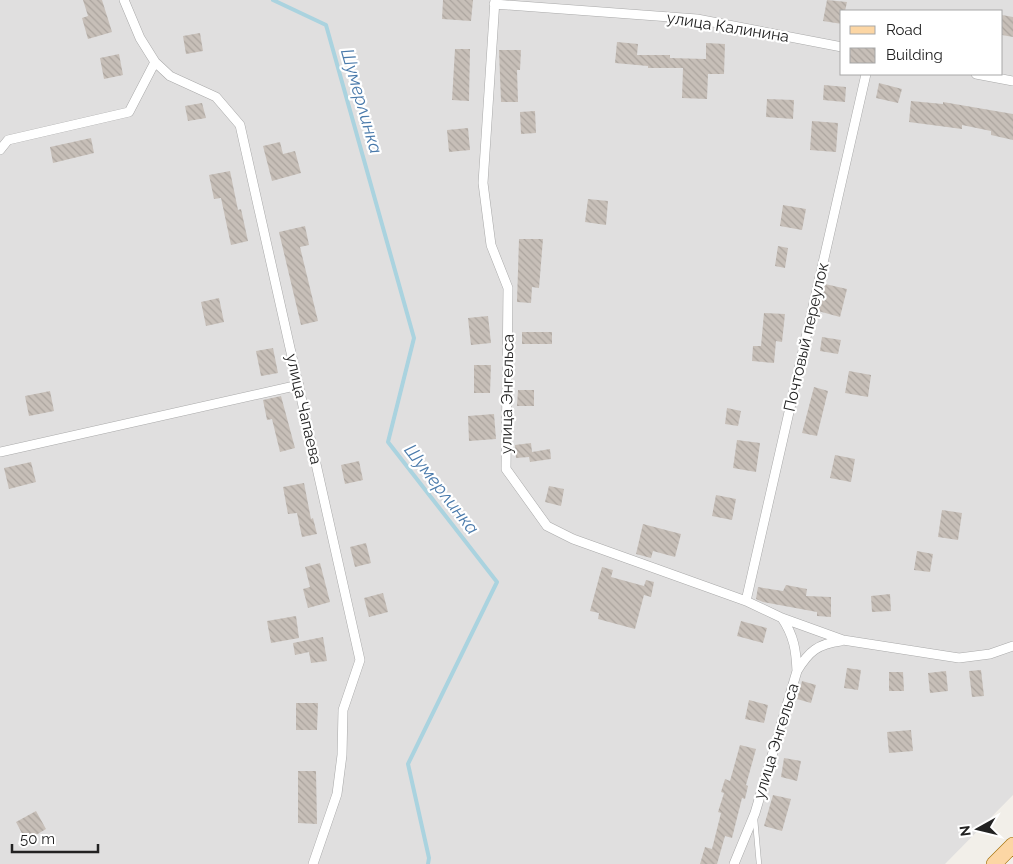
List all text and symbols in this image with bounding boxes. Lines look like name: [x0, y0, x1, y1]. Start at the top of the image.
street label: улица Калинина: [665, 8, 791, 46]
legend: [840, 10, 1003, 75]
text: Road: [886, 21, 922, 39]
water label: Шумерлинка: [337, 46, 387, 156]
text: Building: [886, 46, 943, 64]
street label: Почтовый переулок: [780, 261, 832, 413]
street label: улица Энгельса: [496, 334, 518, 454]
street label: улица Чапаева: [282, 352, 326, 466]
water label: Шумерлинка: [400, 440, 484, 538]
street label: улица Энгельса: [749, 681, 803, 801]
north arrow: [953, 804, 1003, 854]
scale bar: [12, 822, 99, 854]
text: N: [956, 824, 974, 837]
text: 50 m: [20, 830, 55, 848]

